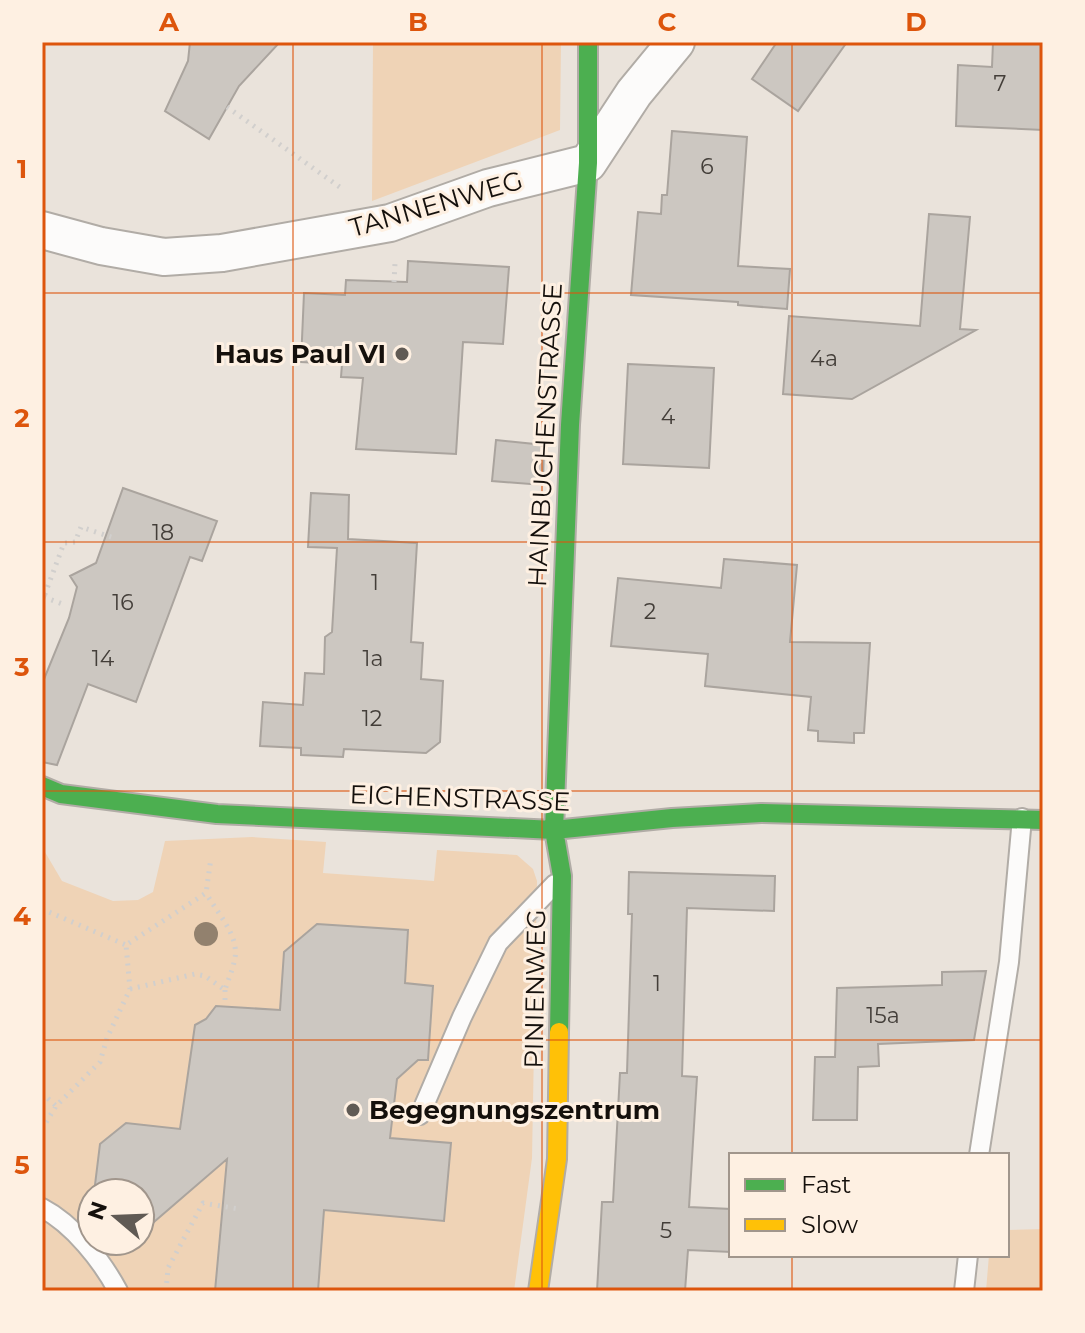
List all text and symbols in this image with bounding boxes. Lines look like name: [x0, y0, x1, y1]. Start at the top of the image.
text: A: [158, 6, 180, 38]
text: B: [408, 6, 428, 38]
text: C: [658, 6, 677, 38]
text: D: [905, 6, 927, 38]
house number: 7: [994, 70, 1007, 97]
text: 1: [17, 153, 27, 185]
house number: 6: [700, 153, 714, 180]
street label: TANNENWEG: [346, 164, 526, 244]
street label: HAINBUCHENSTRASSE: [521, 282, 569, 588]
place label: Haus Paul VI: [215, 338, 386, 370]
marker: Haus Paul VI: [393, 345, 411, 363]
house number: 4a: [810, 345, 838, 372]
text: 2: [14, 402, 30, 434]
house number: 4: [661, 403, 676, 430]
house number: 18: [152, 519, 174, 546]
house number: 1: [371, 569, 379, 596]
house number: 16: [112, 589, 134, 616]
house number: 2: [644, 598, 656, 625]
house number: 14: [92, 645, 115, 672]
house number: 1a: [363, 645, 383, 672]
text: 3: [13, 651, 30, 683]
house number: 12: [362, 705, 382, 732]
street label: EICHENSTRASSE: [349, 778, 571, 818]
text: 4: [13, 900, 31, 932]
street label: PINIENWEG: [518, 909, 552, 1069]
house number: 1: [653, 970, 661, 997]
house number: 15a: [866, 1002, 900, 1029]
place label: Begegnungszentrum: [369, 1094, 660, 1126]
marker: Begegnungszentrum: [344, 1101, 362, 1119]
text: 5: [14, 1149, 30, 1181]
legend: [729, 1153, 1009, 1257]
text: Fast: [801, 1170, 852, 1199]
north arrow: [76, 1177, 156, 1257]
text: N: [82, 1198, 113, 1223]
text: Slow: [801, 1210, 858, 1239]
house number: 5: [660, 1217, 672, 1244]

